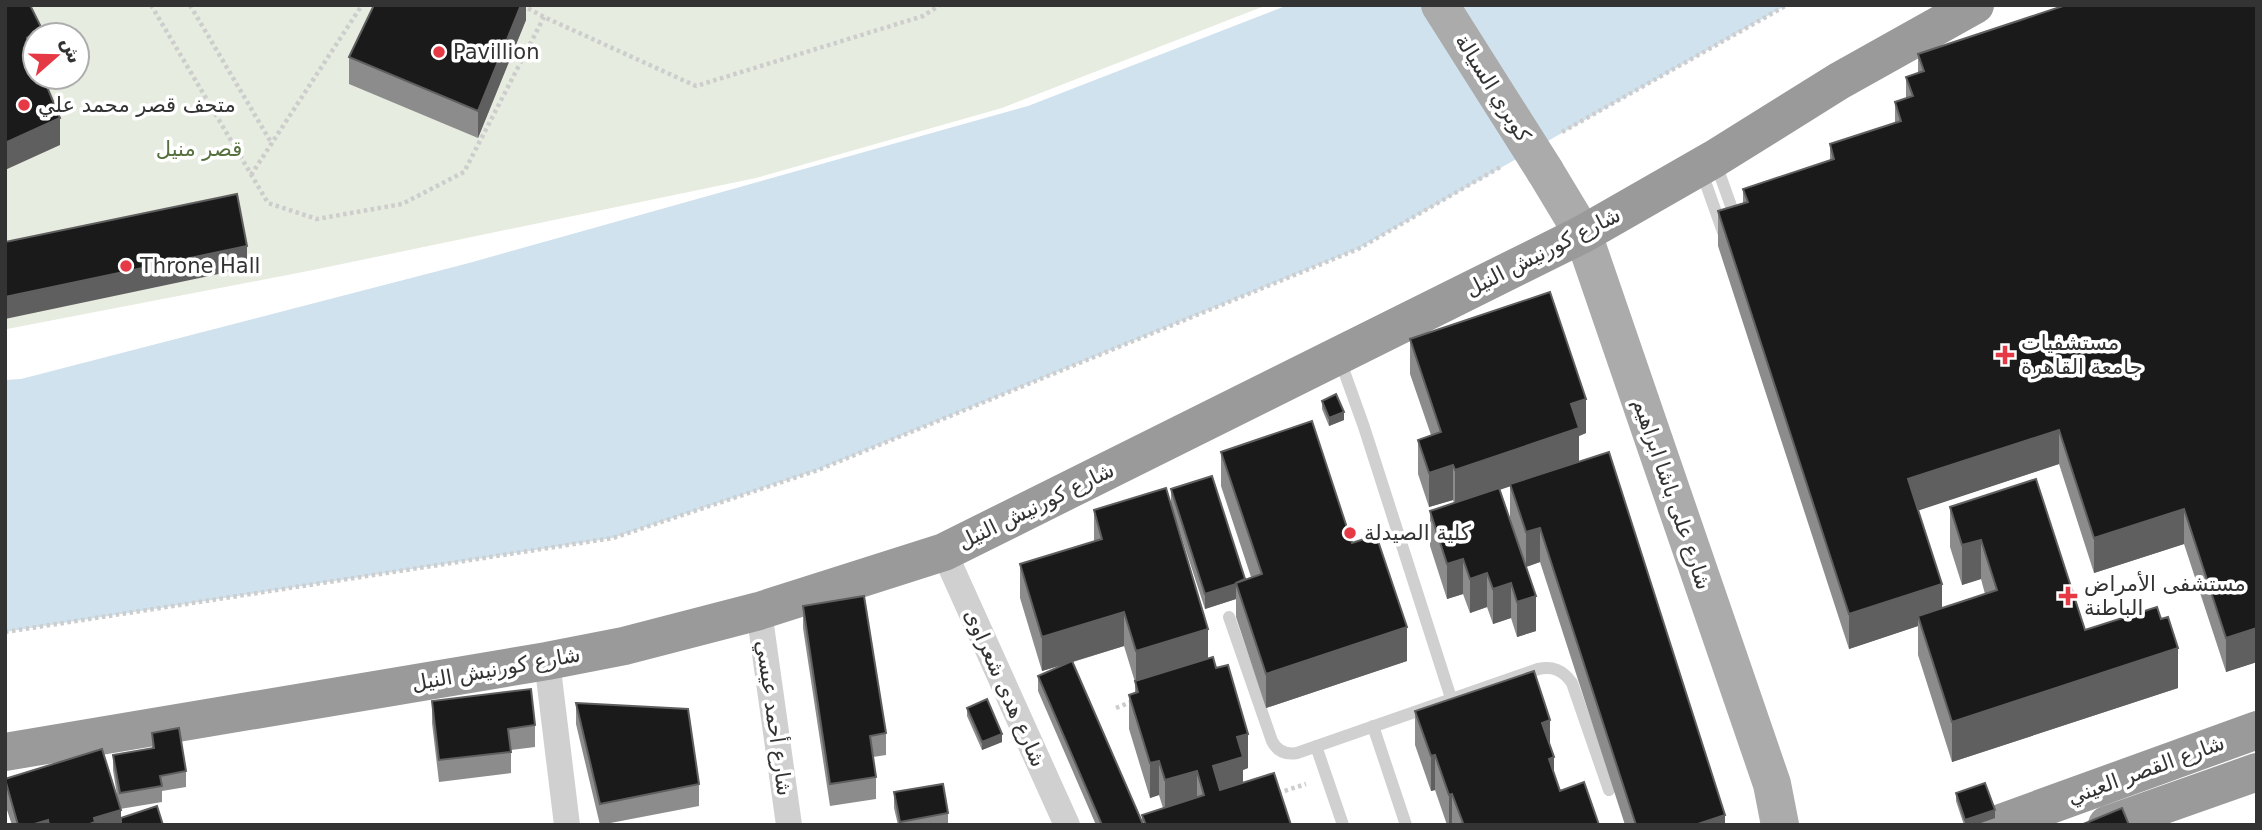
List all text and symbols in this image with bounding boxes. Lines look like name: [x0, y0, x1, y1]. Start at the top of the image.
north arrow: [21, 21, 91, 91]
street label: كوبري السيالة: [1450, 30, 1536, 146]
text: ش: [56, 34, 87, 67]
place label: Pavillion: [453, 40, 540, 64]
marker: Pavillion: [431, 44, 447, 60]
place label: متحف قصر محمد علي: [38, 93, 236, 117]
marker: متحف قصر محمد علي: [16, 97, 32, 113]
park label: قصر منيل: [156, 137, 242, 161]
street label: شارع كورنيش النيل: [1461, 203, 1625, 301]
place label: Throne Hall: [139, 254, 260, 278]
marker: Throne Hall: [118, 258, 134, 274]
place label: مستشفيات جامعة القاهرة: [2021, 331, 2143, 379]
marker: مستشفيات جامعة القاهرة: [1995, 345, 2015, 365]
street label: شارع على باشا ابراهيم: [1627, 395, 1716, 593]
street label: شارع كورنيش النيل: [954, 458, 1118, 554]
place label: كلية الصيدلة: [1364, 521, 1471, 545]
marker: كلية الصيدلة: [1342, 525, 1358, 541]
place label: مستشفى الأمراض الباطنة: [2084, 571, 2246, 620]
marker: مستشفى الأمراض الباطنة: [2058, 586, 2078, 606]
street label: شارع هدى شعراوى: [959, 605, 1051, 771]
street label: شارع أحمد عيسي: [751, 638, 799, 797]
street label: شارع كورنيش النيل: [410, 642, 582, 696]
street label: شارع القصر العيني: [2064, 730, 2228, 810]

